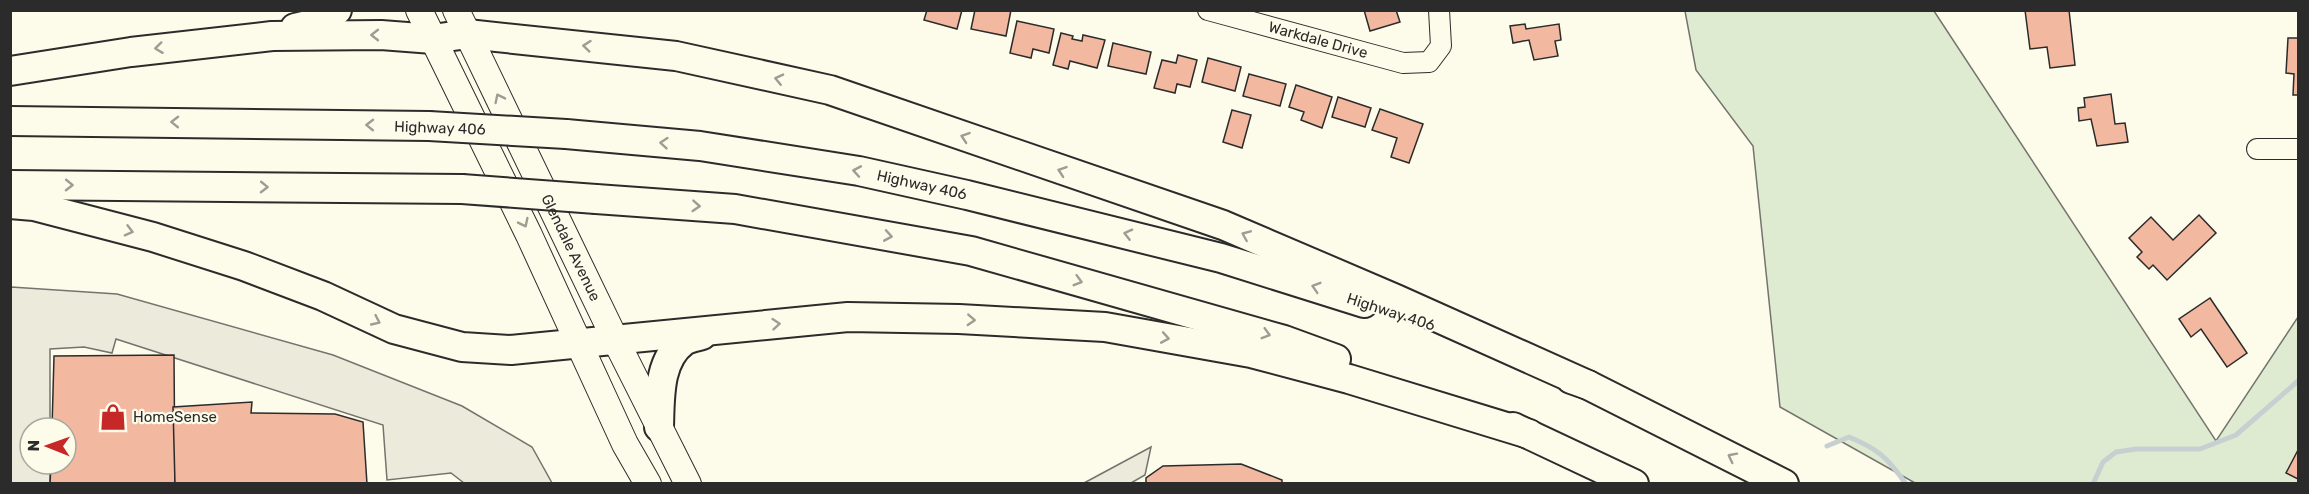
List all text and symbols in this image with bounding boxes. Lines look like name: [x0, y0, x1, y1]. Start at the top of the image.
street label: Warkdale Drive: [1266, 18, 1370, 62]
one-way arrow: [370, 29, 379, 41]
one-way arrow: [583, 40, 592, 53]
one-way arrow: [154, 42, 163, 54]
one-way arrow: [774, 73, 784, 86]
one-way arrow: [494, 93, 506, 104]
one-way arrow: [171, 116, 180, 129]
street label: Highway 406: [394, 117, 486, 139]
one-way arrow: [366, 119, 375, 131]
one-way arrow: [960, 132, 971, 145]
one-way arrow: [659, 137, 668, 150]
one-way arrow: [852, 165, 862, 178]
street label: Highway 406: [875, 166, 969, 204]
one-way arrow: [1057, 166, 1068, 178]
one-way arrow: [64, 179, 73, 191]
one-way arrow: [259, 181, 268, 193]
street label: Glendale Avenue: [537, 191, 604, 304]
one-way arrow: [691, 199, 700, 212]
one-way arrow: [516, 217, 528, 228]
one-way arrow: [123, 223, 133, 236]
one-way arrow: [1124, 229, 1134, 242]
one-way arrow: [884, 230, 893, 242]
one-way arrow: [1242, 230, 1253, 242]
one-way arrow: [1072, 274, 1083, 286]
one-way arrow: [1311, 282, 1322, 295]
street label: Highway 406: [1345, 289, 1437, 335]
one-way arrow: [369, 313, 380, 325]
one-way arrow: [967, 313, 976, 326]
one-way arrow: [772, 318, 781, 331]
one-way arrow: [1260, 327, 1270, 339]
one-way arrow: [1160, 331, 1170, 344]
shop icon: HomeSense: [98, 402, 128, 432]
place label: HomeSense: [133, 408, 217, 426]
north arrow: [18, 416, 78, 476]
text: N: [24, 440, 43, 452]
one-way arrow: [1728, 453, 1739, 464]

